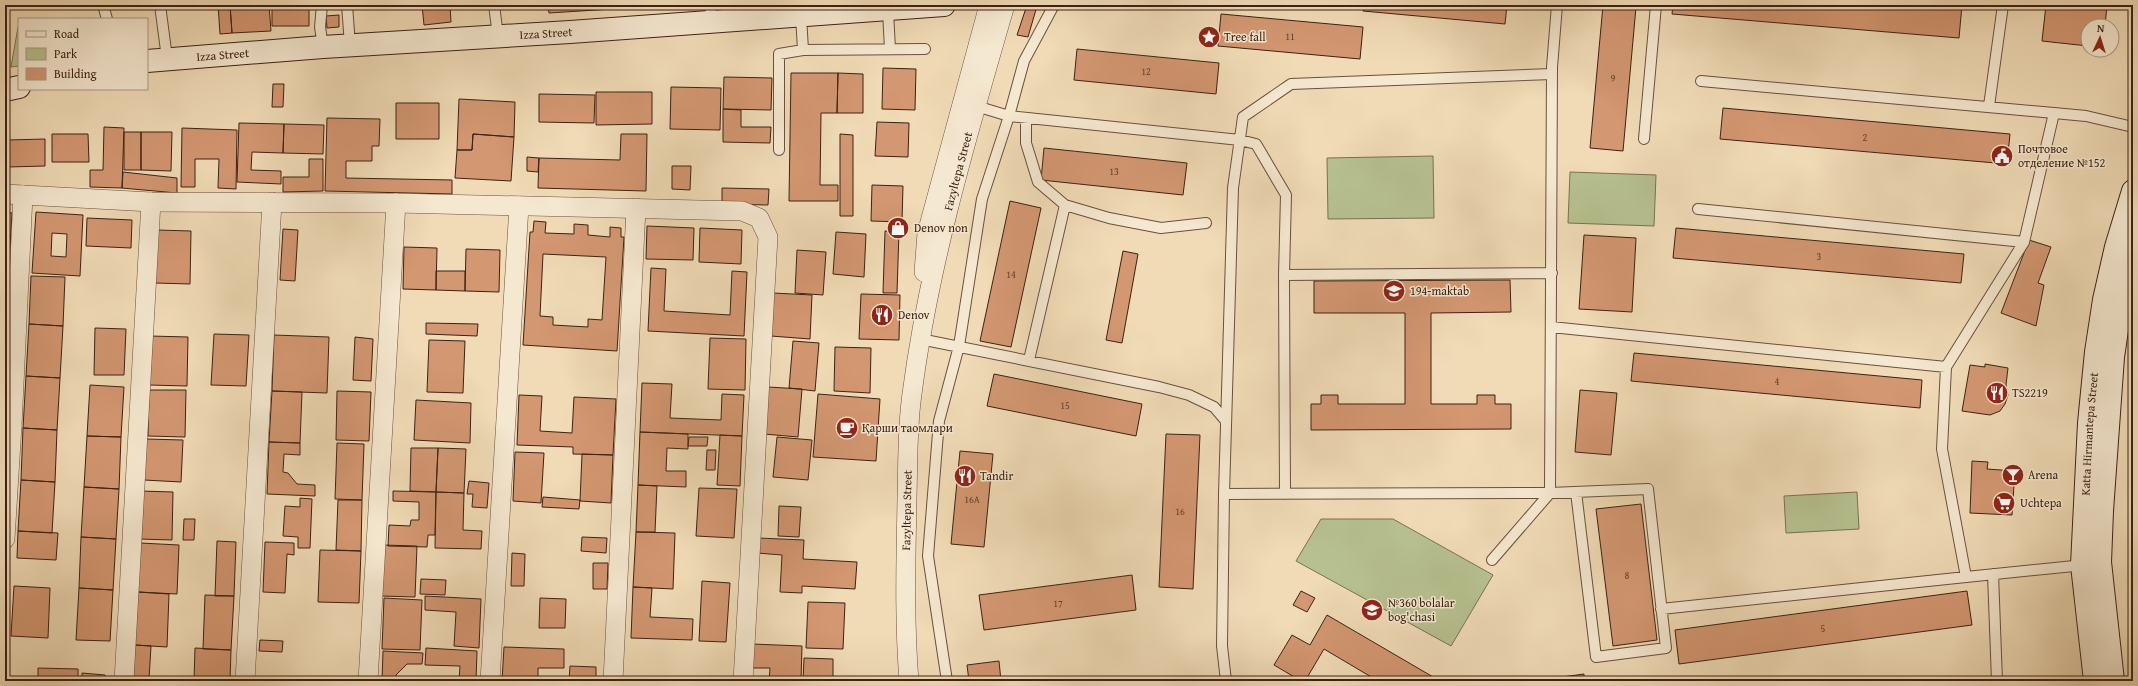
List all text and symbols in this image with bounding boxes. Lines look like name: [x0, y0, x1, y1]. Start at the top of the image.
legend: [18, 18, 148, 90]
north arrow: [2080, 18, 2120, 58]
text: N: [2096, 20, 2106, 36]
street label: Izza Street: [519, 23, 574, 43]
place icon: Tree fall: [1196, 24, 1222, 50]
text: Road: [54, 25, 80, 42]
place label: Tree fall: [1224, 28, 1266, 45]
house number: 11: [1285, 29, 1295, 44]
street label: Izza Street: [196, 44, 251, 65]
text: Park: [54, 45, 78, 62]
house number: 12: [1141, 64, 1151, 79]
text: Building: [54, 65, 97, 82]
house number: 9: [1611, 71, 1616, 86]
street label: Fazyltepa Street: [939, 129, 976, 212]
house number: 2: [1863, 130, 1868, 145]
place label: Почтовое отделение №152: [2018, 140, 2106, 171]
public building icon: Почтовое отделение №152: [1989, 143, 2015, 169]
house number: 13: [1109, 164, 1119, 179]
shop icon: Denov non: [885, 215, 911, 241]
place label: Denov non: [914, 219, 968, 236]
house number: 3: [1817, 249, 1822, 264]
house number: 14: [1006, 267, 1016, 282]
school or university icon: 194-maktab: [1381, 278, 1407, 304]
place label: 194-maktab: [1410, 282, 1469, 299]
restaurant icon: Denov: [869, 302, 895, 328]
place label: Denov: [898, 306, 930, 323]
street label: Katta Hirmаntepa Street: [2076, 371, 2102, 496]
house number: 4: [1775, 374, 1780, 389]
restaurant icon: TS2219: [1984, 380, 2010, 406]
place label: TS2219: [2012, 384, 2048, 401]
house number: 15: [1060, 398, 1070, 413]
cafe icon: Қарши таомлари: [834, 415, 860, 441]
place label: Қарши таомлари: [862, 419, 953, 436]
bar icon: Arena: [2000, 462, 2026, 488]
restaurant icon: Tandir: [952, 463, 978, 489]
place label: Arena: [2028, 466, 2058, 483]
place label: Tandir: [980, 467, 1013, 484]
street label: Fazyltepa Street: [897, 469, 916, 551]
supermarket icon: Uchtepa: [1991, 490, 2017, 516]
house number: 16А: [964, 492, 980, 507]
place label: Uchtepa: [2020, 494, 2062, 511]
house number: 16: [1175, 504, 1185, 519]
house number: 8: [1625, 568, 1630, 583]
place label: №360 bolalar bog'chasi: [1388, 594, 1455, 625]
house number: 17: [1053, 596, 1063, 611]
school or university icon: №360 bolalar bog'chasi: [1359, 597, 1385, 623]
house number: 5: [1821, 621, 1826, 636]

